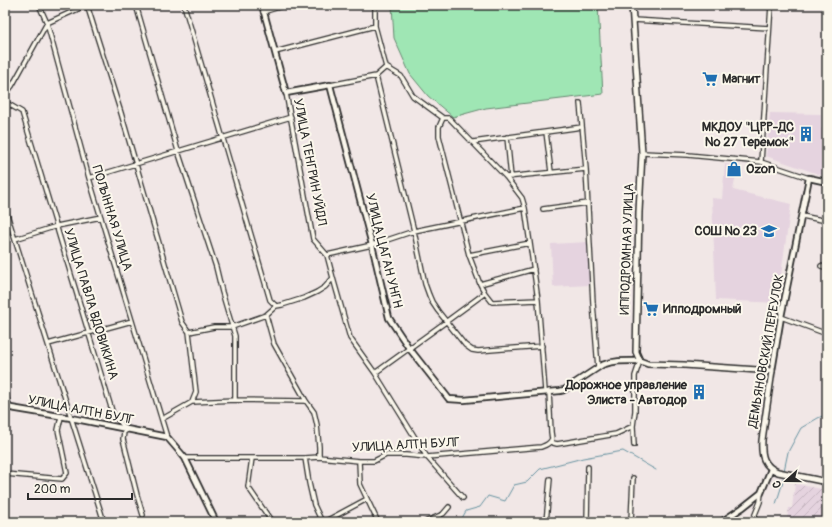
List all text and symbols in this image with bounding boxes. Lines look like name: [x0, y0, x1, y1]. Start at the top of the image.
supermarket icon: Магнит: [701, 70, 719, 88]
place label: Магнит: [722, 71, 761, 87]
street label: УЛИЦА ТЕНГРИН УЙДЛ: [290, 97, 330, 227]
place label: МКДОУ "ЦРР-ДС № 27 Теремок": [702, 119, 794, 150]
building icon: МКДОУ "ЦРР-ДС № 27 Теремок": [797, 125, 815, 143]
shop icon: Ozon: [725, 160, 743, 178]
place label: Ozon: [746, 161, 776, 177]
street label: ПОЛЫННАЯ УЛИЦА: [88, 163, 136, 273]
street label: ИППОДРОМНАЯ УЛИЦА: [617, 182, 637, 315]
street label: УЛИЦА ЦАГАН УНГН: [362, 192, 406, 310]
school or university icon: СОШ № 23: [760, 222, 778, 240]
place label: СОШ № 23: [695, 223, 757, 239]
street label: УЛИЦА ПАВЛА ВДОВИКИНА: [60, 227, 122, 382]
street label: ДЕМЬЯНОВСКИЙ ПЕРЕУЛОК: [744, 273, 787, 430]
supermarket icon: Ипподромный: [642, 300, 660, 318]
place label: Ипподромный: [663, 301, 742, 317]
place label: Дорожное управление Элиста - Автодор: [564, 377, 688, 408]
building icon: Дорожное управление Элиста - Автодор: [690, 383, 708, 401]
street label: УЛИЦА АЛТН БУЛГ: [26, 392, 136, 428]
street label: УЛИЦА АЛТН БУЛГ: [352, 434, 460, 456]
north arrow: [766, 461, 806, 501]
scale bar: [28, 475, 132, 501]
text: С: [770, 479, 784, 490]
text: 200 m: [34, 482, 71, 497]

